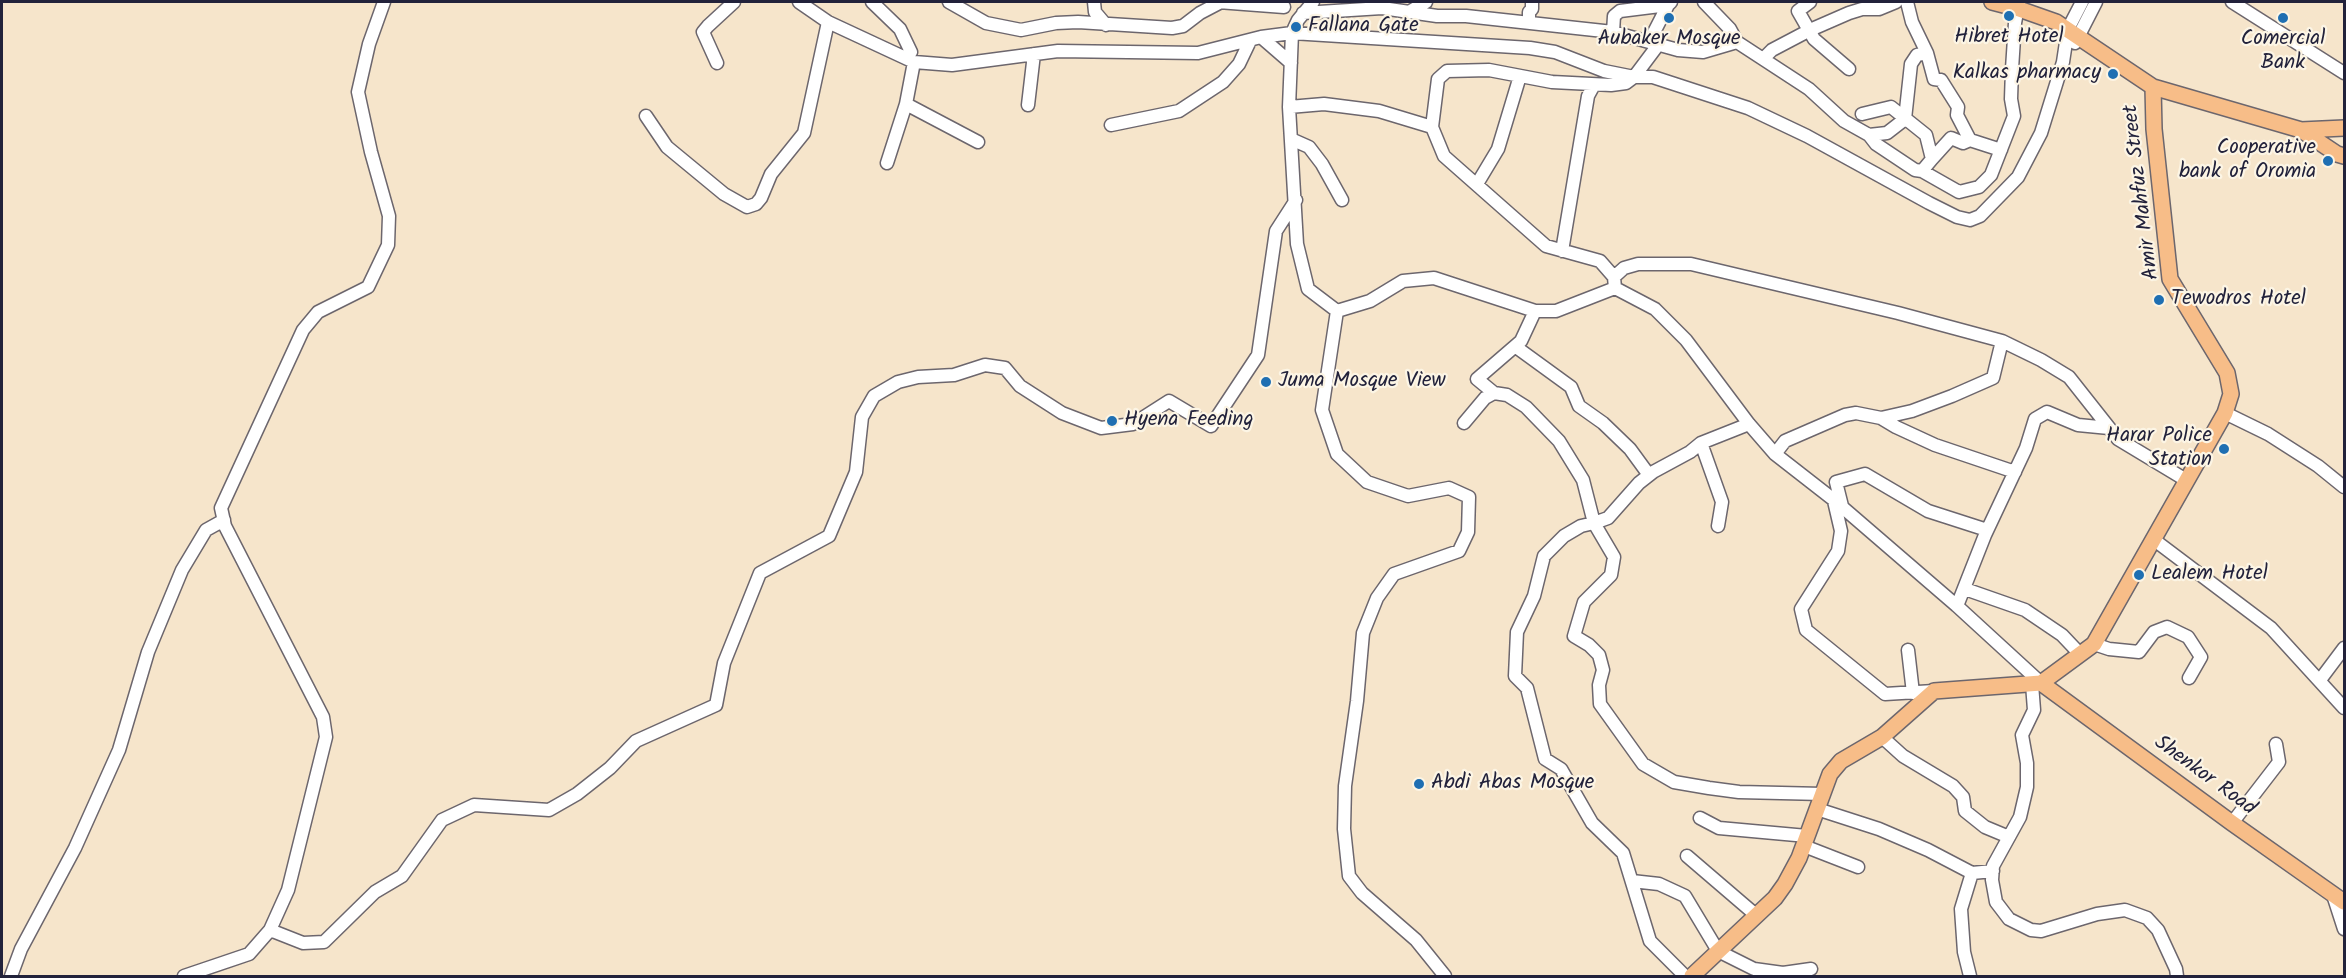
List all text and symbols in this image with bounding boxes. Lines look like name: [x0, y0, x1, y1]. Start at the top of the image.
marker: Hibret Hotel: [2002, 9, 2016, 23]
marker: Aubaker Mosque: [1662, 11, 1676, 25]
marker: Comercial Bank: [2276, 11, 2290, 25]
place label: Fallana Gate: [1308, 14, 1419, 40]
marker: Fallana Gate: [1289, 20, 1303, 34]
place label: Hibret Hotel: [1954, 25, 2064, 51]
place label: Aubaker Mosque: [1598, 27, 1740, 53]
place label: Comercial Bank: [2241, 27, 2325, 77]
place label: Kalkas pharmacy: [1953, 61, 2101, 87]
marker: Kalkas pharmacy: [2106, 67, 2120, 81]
street label: Amir Mahfuz Street: [2120, 103, 2166, 281]
place label: Cooperative bank of Oromia: [2179, 136, 2316, 186]
marker: Cooperative bank of Oromia: [2321, 154, 2335, 168]
place label: Tewodros Hotel: [2171, 287, 2306, 313]
marker: Tewodros Hotel: [2152, 293, 2166, 307]
place label: Juma Mosque View: [1278, 369, 1446, 395]
marker: Juma Mosque View: [1259, 375, 1273, 389]
place label: Hyena Feeding: [1124, 408, 1253, 434]
marker: Hyena Feeding: [1105, 414, 1119, 428]
place label: Harar Police Station: [2106, 424, 2212, 474]
marker: Harar Police Station: [2217, 442, 2231, 456]
place label: Lealem Hotel: [2151, 562, 2268, 588]
marker: Lealem Hotel: [2132, 568, 2146, 582]
street label: Shenkor Road: [2148, 732, 2260, 822]
place label: Abdi Abas Mosque: [1431, 771, 1594, 797]
marker: Abdi Abas Mosque: [1412, 777, 1426, 791]

